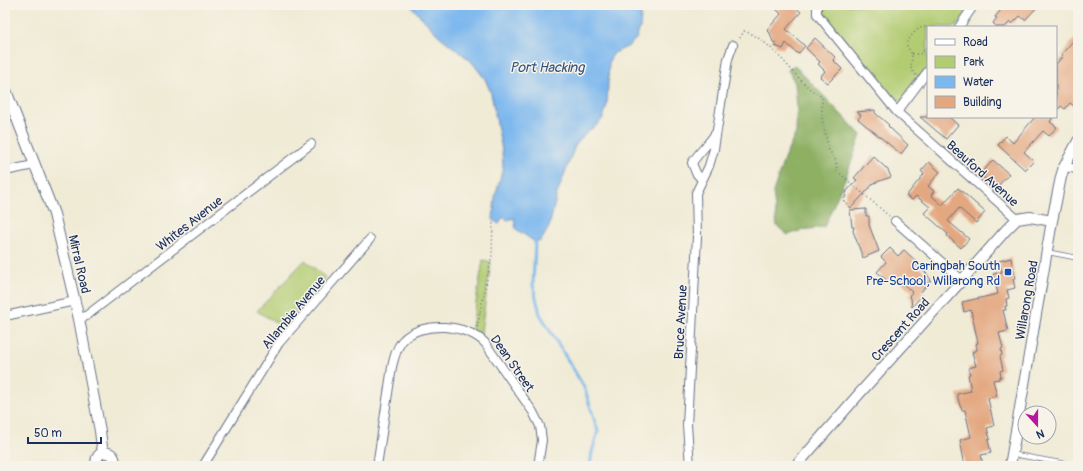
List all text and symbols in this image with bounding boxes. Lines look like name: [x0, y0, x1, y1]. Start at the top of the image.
legend: [927, 26, 1057, 118]
text: Road: [963, 35, 988, 50]
text: Park: [963, 55, 984, 70]
water label: Port Hacking: [510, 59, 585, 76]
text: Water: [963, 75, 994, 90]
text: Building: [963, 95, 1002, 110]
street label: Beauford Avenue: [943, 137, 1022, 211]
street label: Whites Avenue: [153, 193, 226, 255]
street label: Mirral Road: [64, 233, 94, 295]
place label: Caringbah South Pre-School, Willarong Rd: [866, 258, 1000, 289]
street label: Willarong Road: [1012, 259, 1042, 341]
marker: Caringbah South Pre-School, Willarong Rd: [1003, 267, 1013, 277]
street label: Allambie Avenue: [259, 273, 329, 352]
street label: Bruce Avenue: [671, 284, 691, 360]
street label: Crescent Road: [868, 295, 933, 365]
street label: Dean Street: [487, 332, 538, 396]
north arrow: [1017, 405, 1057, 445]
scale bar: [28, 419, 101, 445]
text: 50 m: [34, 426, 62, 441]
text: N: [1034, 426, 1046, 441]

